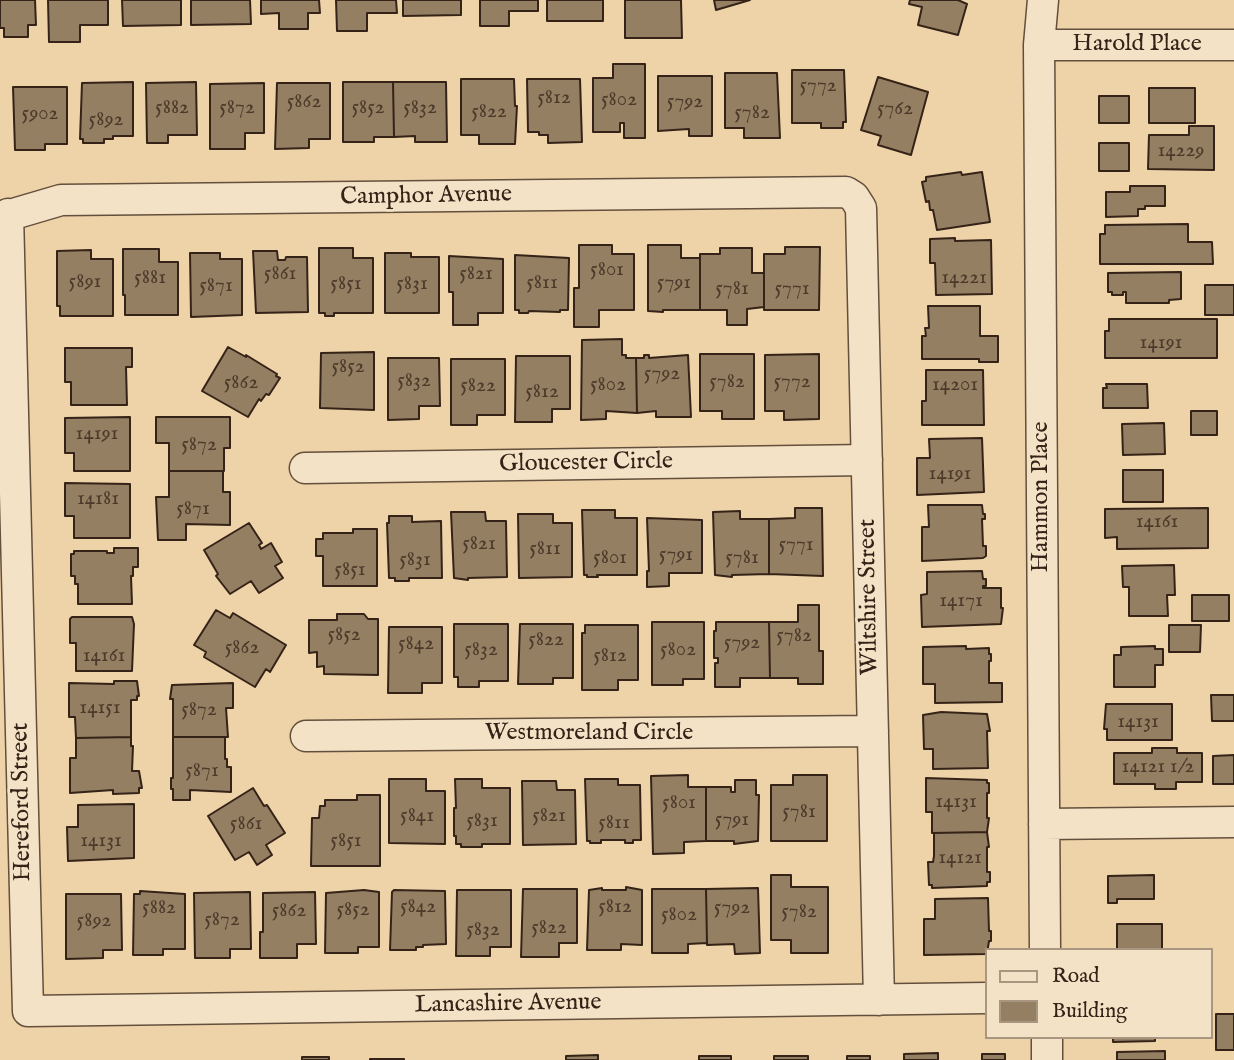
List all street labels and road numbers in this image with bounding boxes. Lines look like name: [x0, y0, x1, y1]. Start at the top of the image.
street label: Harold Place: [1072, 31, 1202, 59]
street label: Camphor Avenue: [340, 181, 512, 213]
street label: Hammon Place: [1028, 422, 1056, 572]
street label: Gloucester Circle: [499, 448, 673, 480]
street label: Wiltshire Street: [854, 519, 886, 675]
street label: Westmoreland Circle: [485, 720, 693, 748]
street label: Hereford Street: [7, 722, 39, 882]
street label: Lancashire Avenue: [414, 989, 602, 1021]

